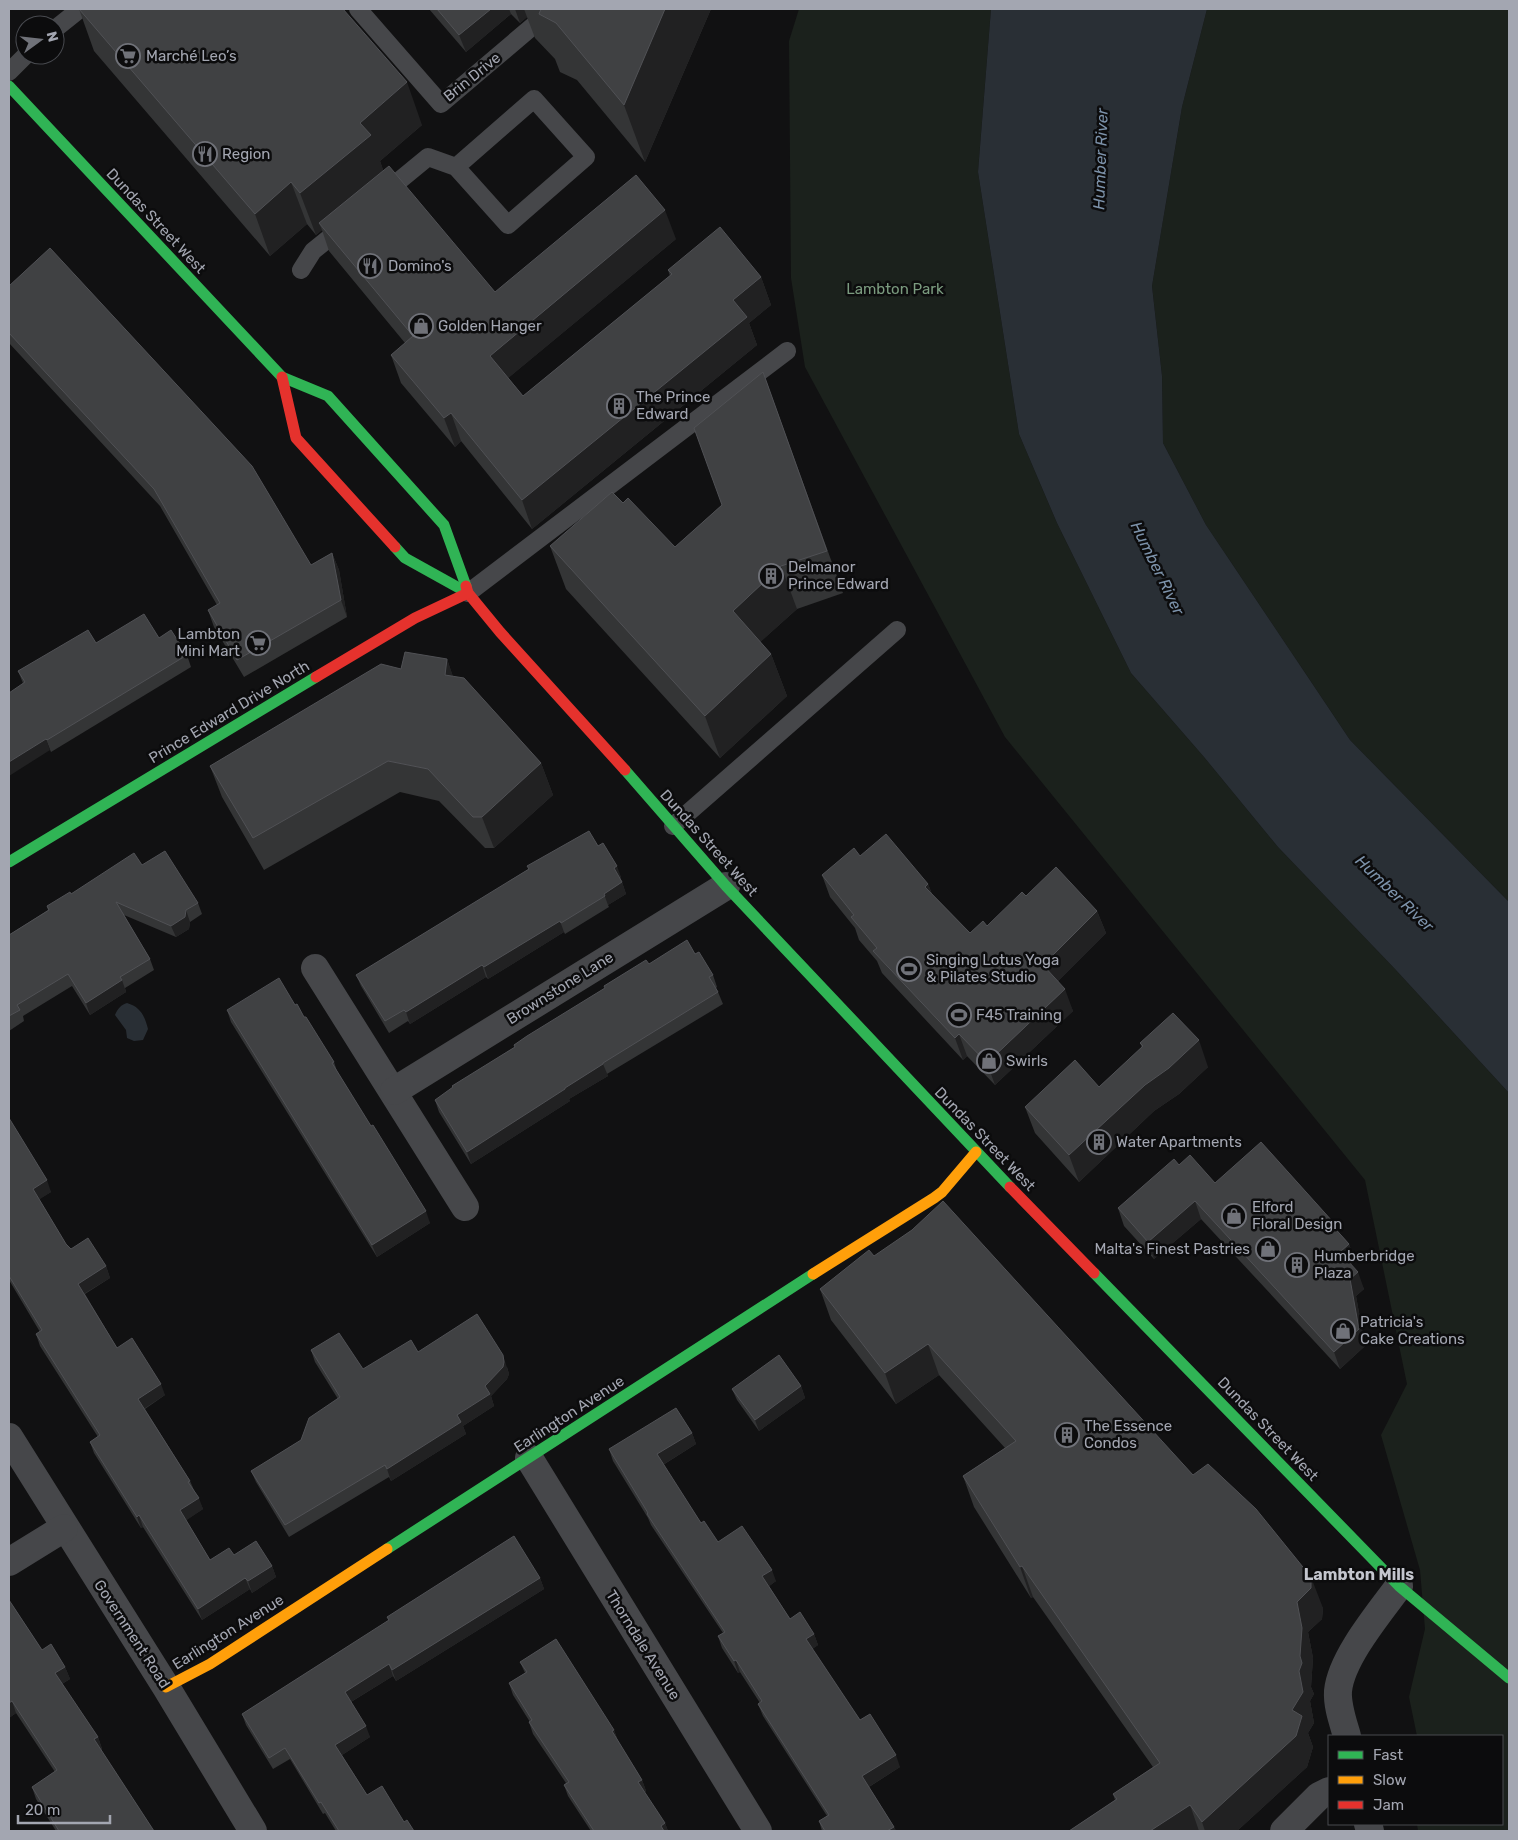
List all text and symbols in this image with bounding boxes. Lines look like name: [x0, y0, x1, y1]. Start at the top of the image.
north arrow: [15, 15, 65, 65]
text: N: [43, 30, 62, 44]
supermarket icon: Marché Leo’s: [115, 43, 141, 69]
place label: Marché Leo’s: [146, 47, 237, 65]
street label: Brin Drive: [440, 49, 504, 105]
water label: Humber River: [1089, 107, 1112, 210]
restaurant icon: Region: [192, 141, 218, 167]
place label: Region: [222, 145, 270, 163]
street label: Dundas Street West: [103, 165, 210, 277]
restaurant icon: Domino's: [357, 253, 383, 279]
place label: Domino's: [388, 257, 452, 275]
park label: Lambton Park: [846, 280, 944, 298]
shop icon: Golden Hanger: [408, 313, 434, 339]
place label: Golden Hanger: [438, 317, 542, 335]
place label: The Prince Edward: [636, 388, 710, 423]
building icon: The Prince Edward: [606, 393, 632, 419]
water label: Humber River: [1127, 518, 1189, 619]
place label: Delmanor Prince Edward: [788, 558, 889, 593]
building icon: Delmanor Prince Edward: [758, 563, 784, 589]
place label: Lambton Mini Mart: [176, 625, 240, 660]
supermarket icon: Lambton Mini Mart: [245, 630, 271, 656]
street label: Prince Edward Drive North: [145, 657, 313, 767]
street label: Dundas Street West: [656, 786, 762, 900]
water label: Humber River: [1352, 851, 1438, 936]
street label: Brownstone Lane: [503, 948, 617, 1028]
place label: Singing Lotus Yoga & Pilates Studio: [926, 951, 1059, 986]
sports icon: Singing Lotus Yoga & Pilates Studio: [896, 956, 922, 982]
sports icon: F45 Training: [946, 1002, 972, 1028]
place label: F45 Training: [976, 1006, 1062, 1024]
shop icon: Swirls: [976, 1048, 1002, 1074]
place label: Swirls: [1006, 1052, 1048, 1070]
street label: Dundas Street West: [931, 1083, 1039, 1195]
building icon: Water Apartments: [1086, 1129, 1112, 1155]
place label: Water Apartments: [1116, 1133, 1242, 1151]
place label: Elford Floral Design: [1252, 1198, 1342, 1233]
shop icon: Elford Floral Design: [1221, 1203, 1247, 1229]
shop icon: Malta's Finest Pastries: [1255, 1236, 1281, 1262]
place label: Malta's Finest Pastries: [1094, 1240, 1250, 1258]
place label: Humberbridge Plaza: [1314, 1247, 1415, 1282]
building icon: Humberbridge Plaza: [1284, 1252, 1310, 1278]
place label: Patricia's Cake Creations: [1360, 1313, 1465, 1348]
shop icon: Patricia's Cake Creations: [1330, 1318, 1356, 1344]
street label: Earlington Avenue: [511, 1372, 627, 1456]
street label: Dundas Street West: [1214, 1373, 1322, 1485]
place label: The Essence Condos: [1084, 1417, 1172, 1452]
building icon: The Essence Condos: [1054, 1422, 1080, 1448]
district label: Lambton Mills: [1304, 1565, 1414, 1584]
street label: Government Road: [90, 1576, 174, 1692]
street label: Thorndale Avenue: [602, 1587, 684, 1703]
street label: Earlington Avenue: [169, 1591, 287, 1673]
legend: [1328, 1735, 1503, 1825]
text: Fast: [1373, 1746, 1403, 1764]
text: Slow: [1373, 1771, 1406, 1789]
scale bar: [18, 1792, 110, 1824]
text: Jam: [1373, 1796, 1404, 1814]
text: 20 m: [25, 1801, 60, 1819]

